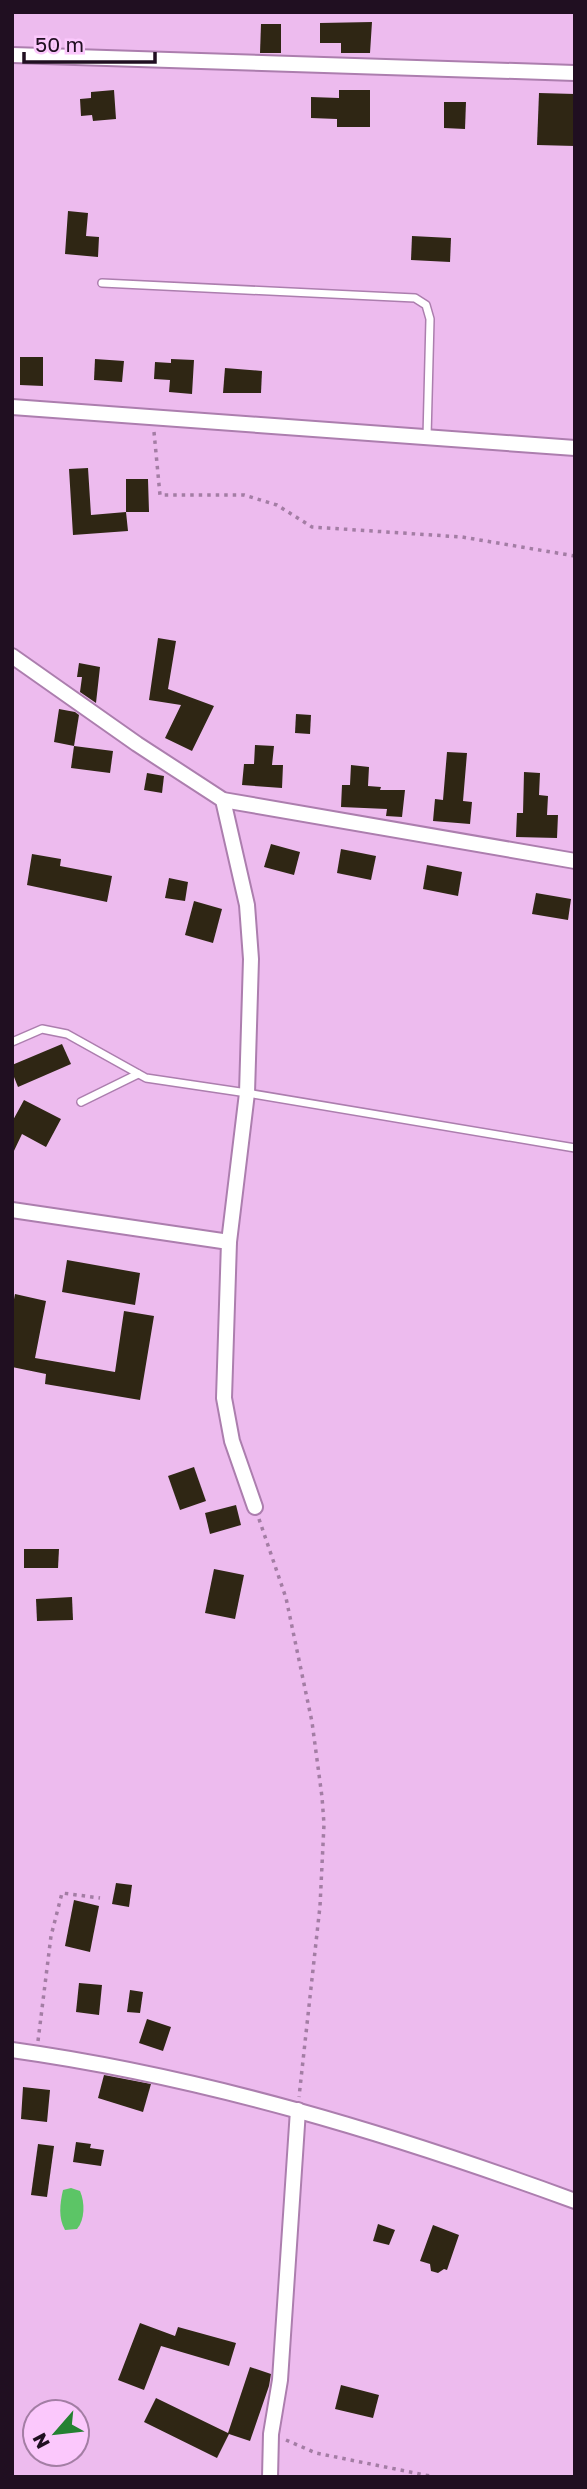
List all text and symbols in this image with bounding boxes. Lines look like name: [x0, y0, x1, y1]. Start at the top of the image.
scale bar: [24, 21, 156, 65]
text: 50 m: [35, 31, 84, 57]
north arrow: [21, 2398, 91, 2468]
text: N: [27, 2429, 54, 2453]

